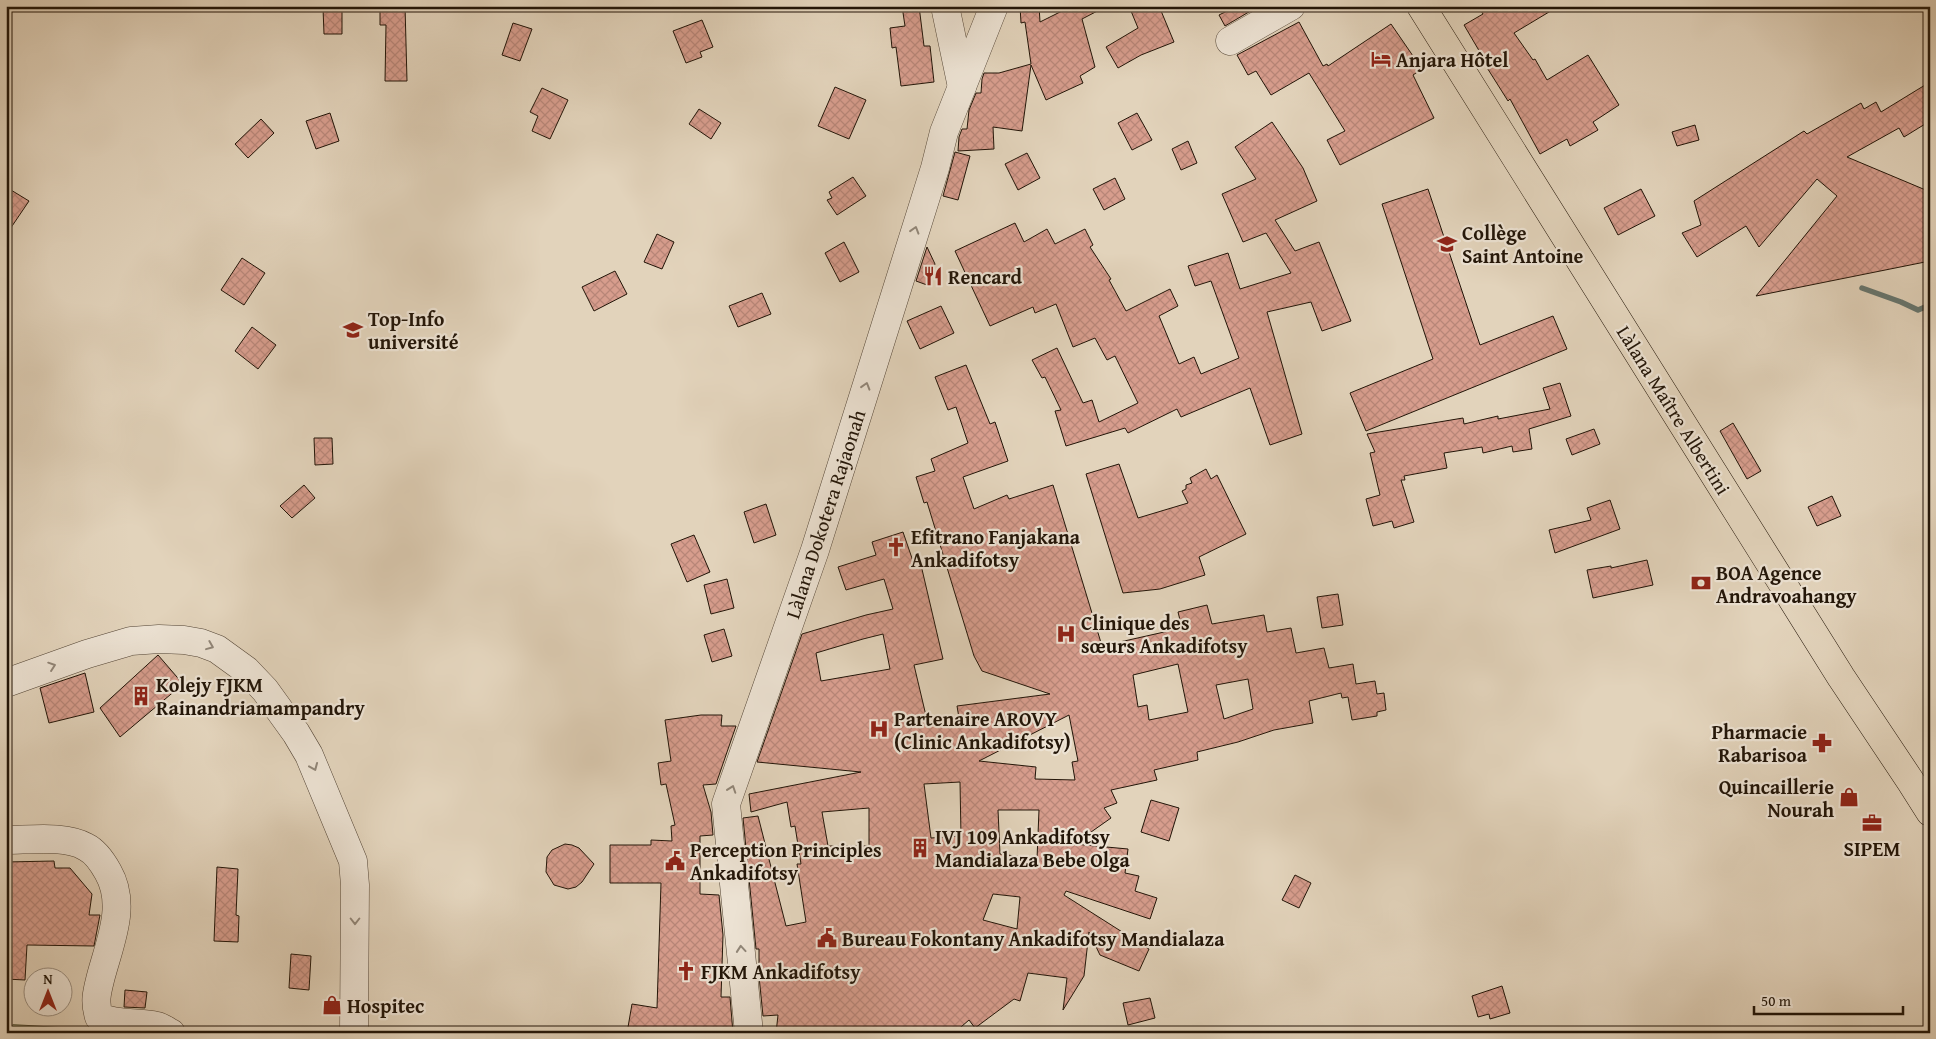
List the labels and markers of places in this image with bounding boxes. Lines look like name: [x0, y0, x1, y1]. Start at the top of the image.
place label: Anjara Hôtel: [1396, 45, 1509, 74]
hotel icon: Anjara Hôtel: [1370, 48, 1392, 70]
place label: Collège Saint Antoine: [1462, 218, 1584, 270]
school or university icon: Collège Saint Antoine: [1436, 233, 1458, 255]
place label: Rencard: [948, 262, 1023, 291]
restaurant icon: Rencard: [922, 265, 944, 287]
place label: Top-Info université: [368, 304, 459, 356]
school or university icon: Top-Info université: [342, 319, 364, 341]
place label: Efitrano Fanjakana Ankadifotsy: [911, 522, 1081, 574]
church icon: Efitrano Fanjakana Ankadifotsy: [885, 536, 907, 558]
place label: BOA Agence Andravoahangy: [1716, 558, 1857, 610]
bank icon: BOA Agence Andravoahangy: [1690, 572, 1712, 594]
place label: Clinique des sœurs Ankadifotsy: [1081, 608, 1248, 660]
hospital icon: Clinique des sœurs Ankadifotsy: [1055, 623, 1077, 645]
place label: Kolejy FJKM Rainandriamampandry: [156, 670, 365, 722]
building icon: Kolejy FJKM Rainandriamampandry: [130, 685, 152, 707]
place label: Partenaire AROVY (Clinic Ankadifotsy): [894, 704, 1071, 756]
place label: Pharmacie Rabarisoa: [1711, 717, 1808, 769]
hospital icon: Partenaire AROVY (Clinic Ankadifotsy): [868, 718, 890, 740]
pharmacy icon: Pharmacie Rabarisoa: [1811, 732, 1833, 754]
place label: Quincaillerie Nourah: [1719, 772, 1834, 824]
shop icon: Quincaillerie Nourah: [1838, 786, 1860, 808]
office icon: SIPEM: [1861, 812, 1883, 834]
place label: IVJ 109 Ankadifotsy Mandialaza Bebe Olga: [935, 822, 1131, 874]
place label: SIPEM: [1844, 834, 1900, 863]
place label: Perception Principles Ankadifotsy: [690, 835, 882, 887]
building icon: IVJ 109 Ankadifotsy Mandialaza Bebe Olga: [909, 837, 931, 859]
public building icon: Perception Principles Ankadifotsy: [664, 850, 686, 872]
place label: Bureau Fokontany Ankadifotsy Mandialaza: [842, 924, 1225, 953]
public building icon: Bureau Fokontany Ankadifotsy Mandialaza: [816, 927, 838, 949]
place label: FJKM Ankadifotsy: [701, 957, 861, 986]
church icon: FJKM Ankadifotsy: [675, 960, 697, 982]
place label: Hospitec: [347, 991, 424, 1020]
shop icon: Hospitec: [321, 994, 343, 1016]

